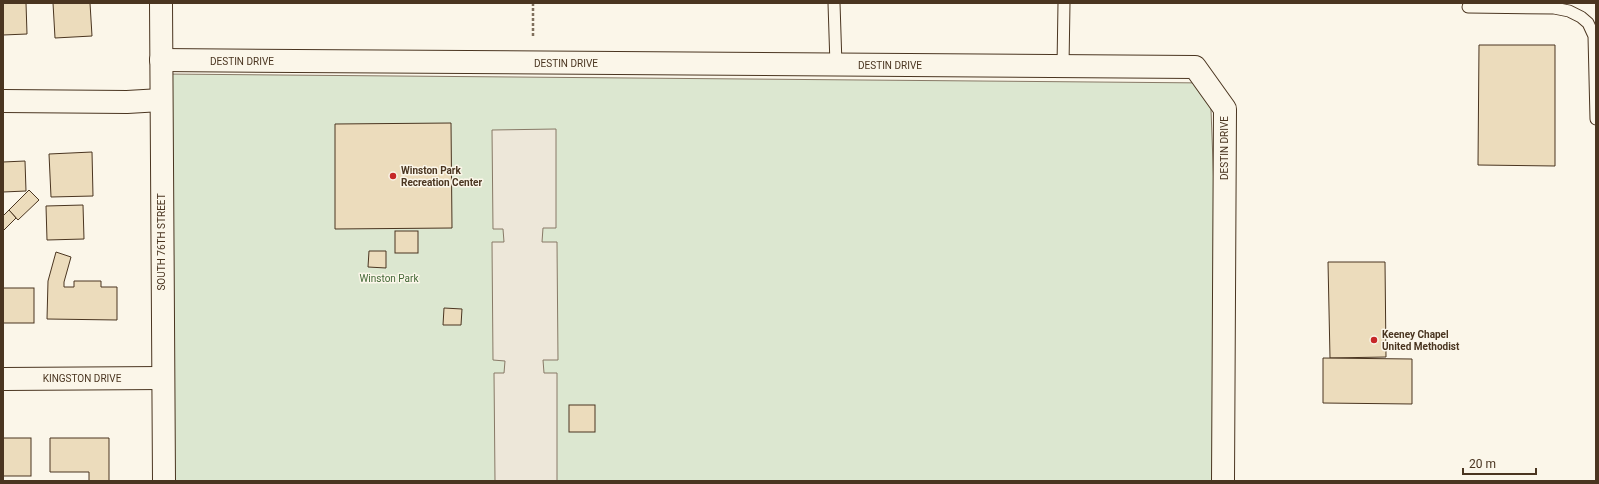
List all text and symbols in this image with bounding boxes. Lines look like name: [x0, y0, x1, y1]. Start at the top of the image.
street label: DESTIN DRIVE: [210, 56, 274, 67]
street label: DESTIN DRIVE: [534, 58, 598, 69]
street label: DESTIN DRIVE: [858, 60, 922, 71]
street label: DESTIN DRIVE: [1219, 116, 1230, 180]
place label: Winston Park Recreation Center: [401, 165, 482, 188]
marker: Winston Park Recreation Center: [388, 171, 398, 181]
street label: SOUTH 76TH STREET: [156, 193, 167, 291]
park label: Winston Park: [359, 273, 419, 284]
place label: Keeney Chapel United Methodist: [1382, 329, 1460, 352]
marker: Keeney Chapel United Methodist: [1369, 335, 1379, 345]
street label: KINGSTON DRIVE: [43, 373, 122, 384]
scale bar: [1463, 450, 1536, 476]
text: 20 m: [1469, 457, 1496, 471]

